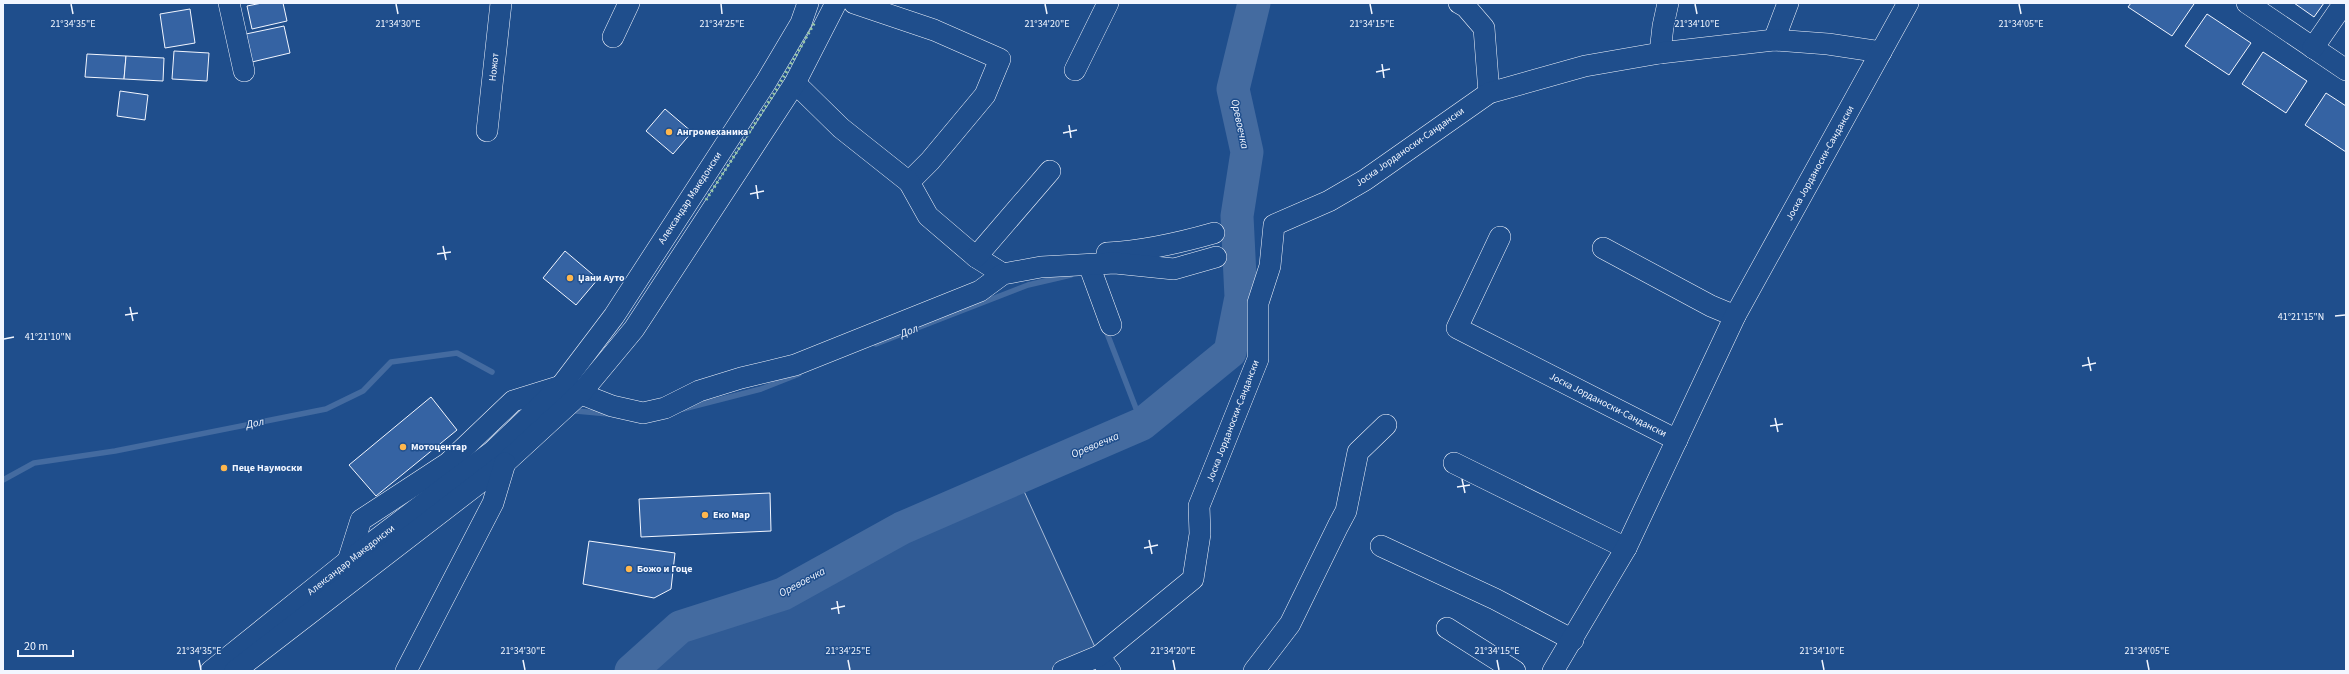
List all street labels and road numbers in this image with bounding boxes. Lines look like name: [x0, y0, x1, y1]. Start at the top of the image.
street label: Ножот: [486, 52, 502, 82]
street label: Јоска Јорданоски-Сандански: [1782, 103, 1858, 223]
street label: Јоска Јорданоски-Сандански: [1353, 104, 1467, 190]
street label: Александар Македонски: [655, 149, 725, 247]
street label: Јоска Јорданоски-Сандански: [1203, 358, 1263, 484]
street label: Јоска Јорданоски-Сандански: [1547, 369, 1669, 441]
street label: Александар Македонски: [304, 521, 398, 599]

